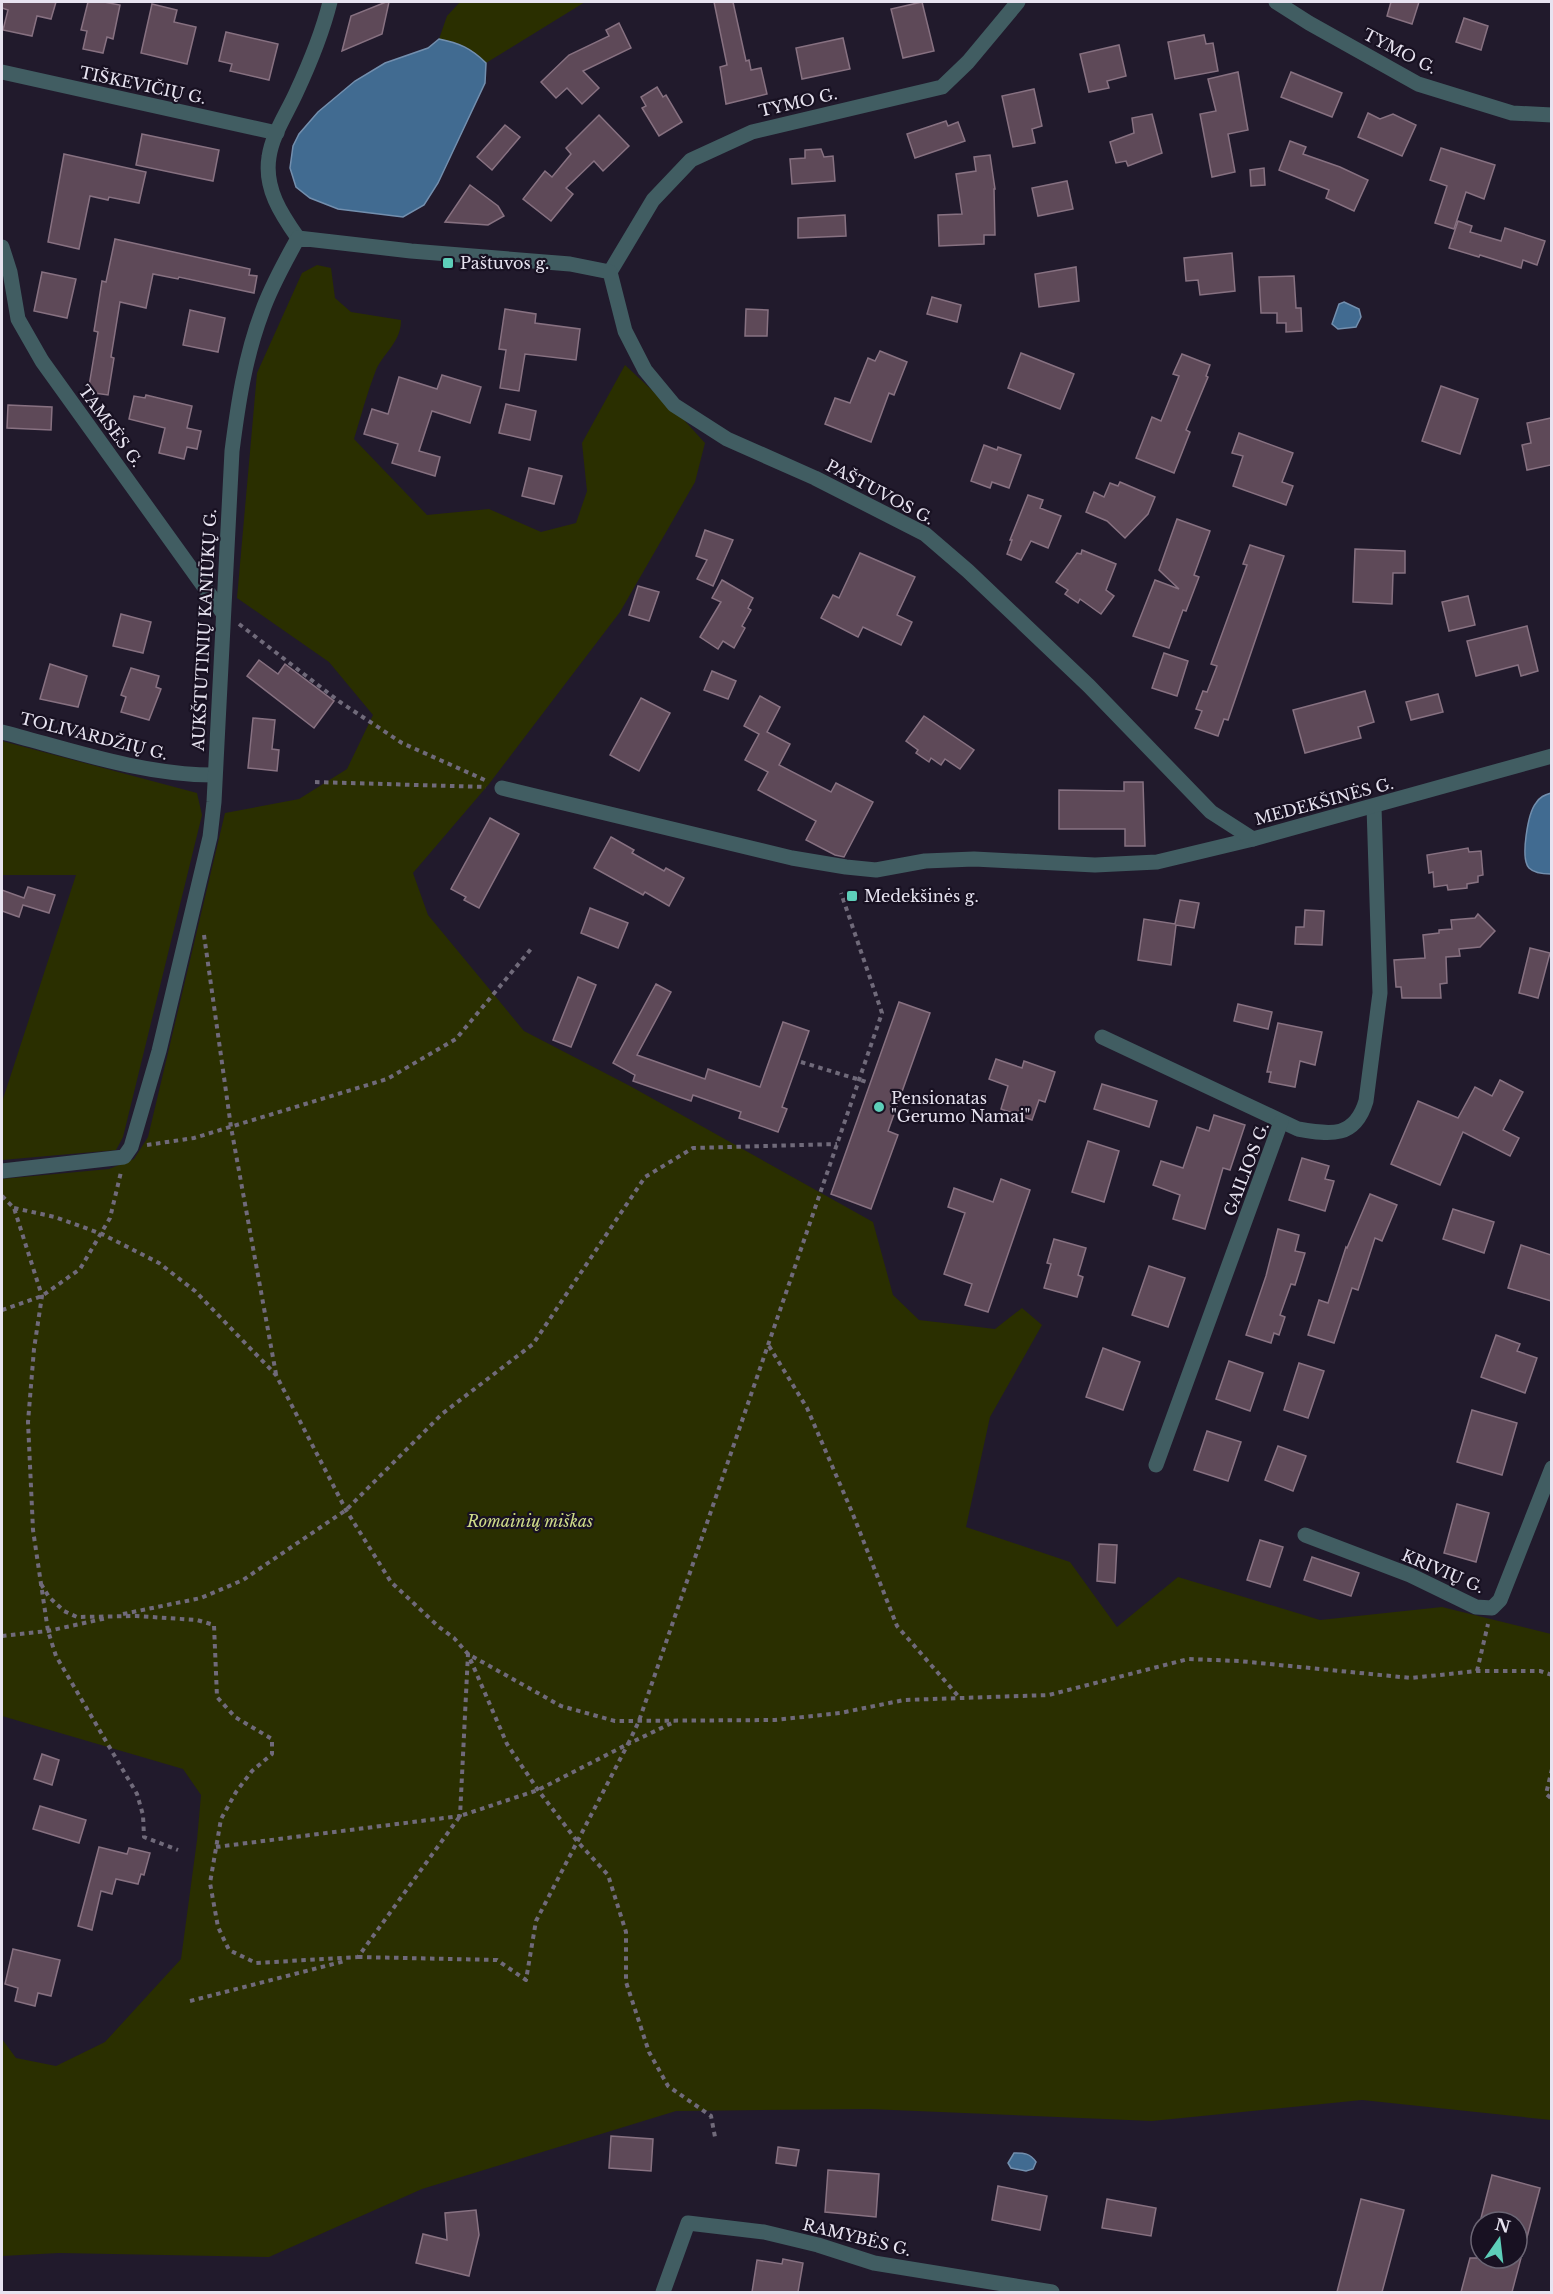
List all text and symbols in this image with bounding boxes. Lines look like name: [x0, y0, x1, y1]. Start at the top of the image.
street label: TYMO G.: [1360, 24, 1440, 78]
street label: TIŠKEVIČIŲ G.: [78, 62, 208, 108]
street label: TYMO G.: [757, 83, 839, 121]
place label: Paštuvos g.: [460, 253, 549, 273]
marker: Paštuvos g.: [441, 256, 455, 270]
street label: TAMSĖS G.: [75, 381, 147, 471]
street label: PAŠTUVOS G.: [823, 455, 937, 529]
street label: AUKŠTUTINIŲ KANIŪKŲ G.: [188, 509, 220, 752]
street label: TOLIVARDŽIŲ G.: [18, 708, 170, 764]
street label: MEDEKŠINĖS G.: [1252, 773, 1396, 829]
place label: Medekšinės g.: [864, 886, 979, 906]
marker: Medekšinės g.: [845, 889, 859, 903]
place label: Pensionatas "Gerumo Namai": [891, 1088, 1030, 1126]
marker: Pensionatas "Gerumo Namai": [872, 1100, 886, 1114]
street label: GAILIOS G.: [1219, 1119, 1273, 1219]
park label: Romainių miškas: [466, 1511, 593, 1531]
street label: KRIVIŲ G.: [1399, 1545, 1487, 1597]
north arrow: [1469, 2210, 1529, 2270]
street label: RAMYBĖS G.: [801, 2214, 913, 2260]
text: N: [1493, 2214, 1512, 2237]

